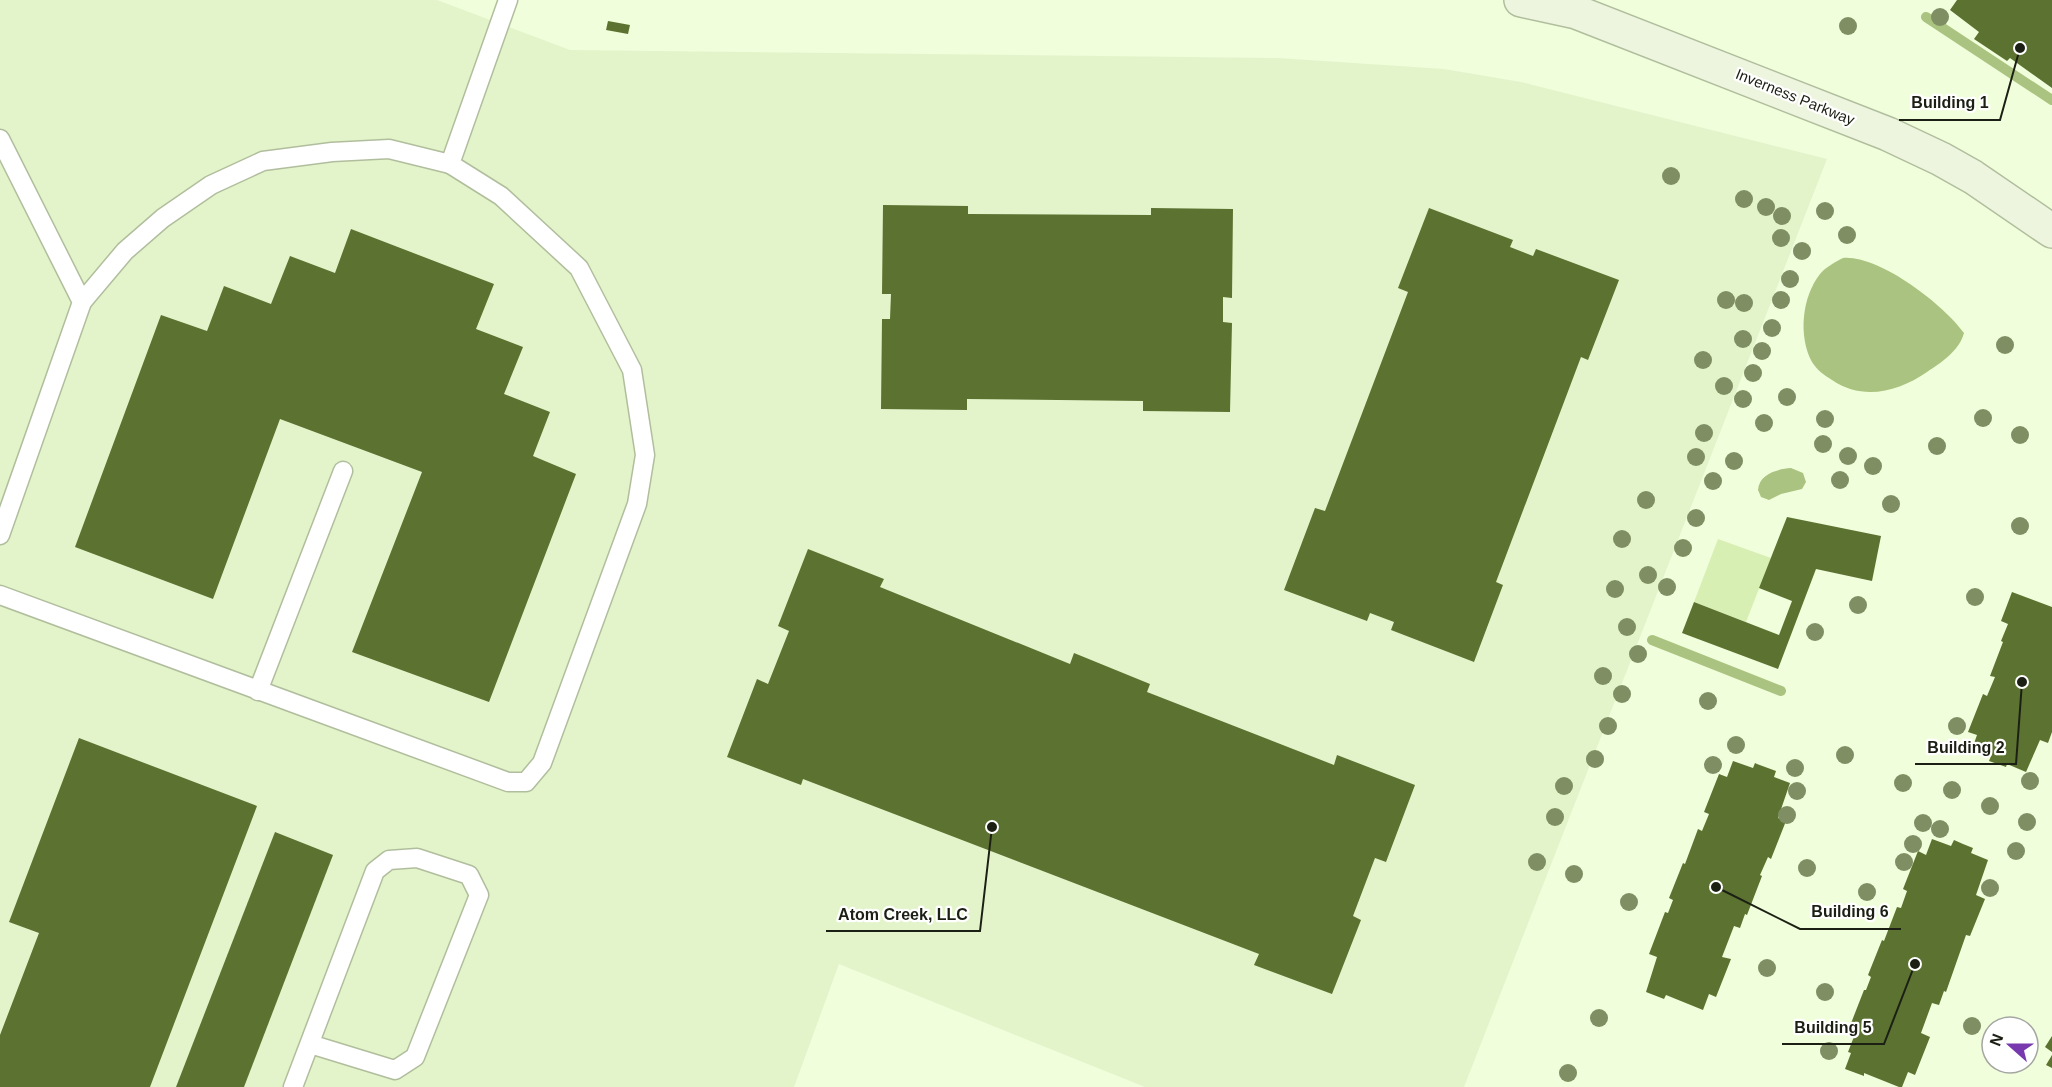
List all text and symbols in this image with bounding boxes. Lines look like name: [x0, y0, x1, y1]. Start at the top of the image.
street label: Inverness Parkway: [1733, 65, 1858, 128]
callout: Building 1: [1899, 86, 2000, 120]
text: Building 1: [1911, 94, 1989, 111]
callout: Building 2: [1915, 730, 2016, 764]
text: Building 2: [1927, 739, 2005, 756]
callout: Building 6: [1800, 895, 1901, 929]
callout: Atom Creek, LLC: [826, 897, 980, 931]
text: Building 6: [1811, 903, 1889, 920]
text: Atom Creek, LLC: [838, 906, 968, 923]
callout: Building 5: [1782, 1010, 1884, 1044]
north arrow: [1980, 1015, 2040, 1075]
text: Building 5: [1794, 1019, 1872, 1036]
text: N: [1986, 1031, 2006, 1048]

